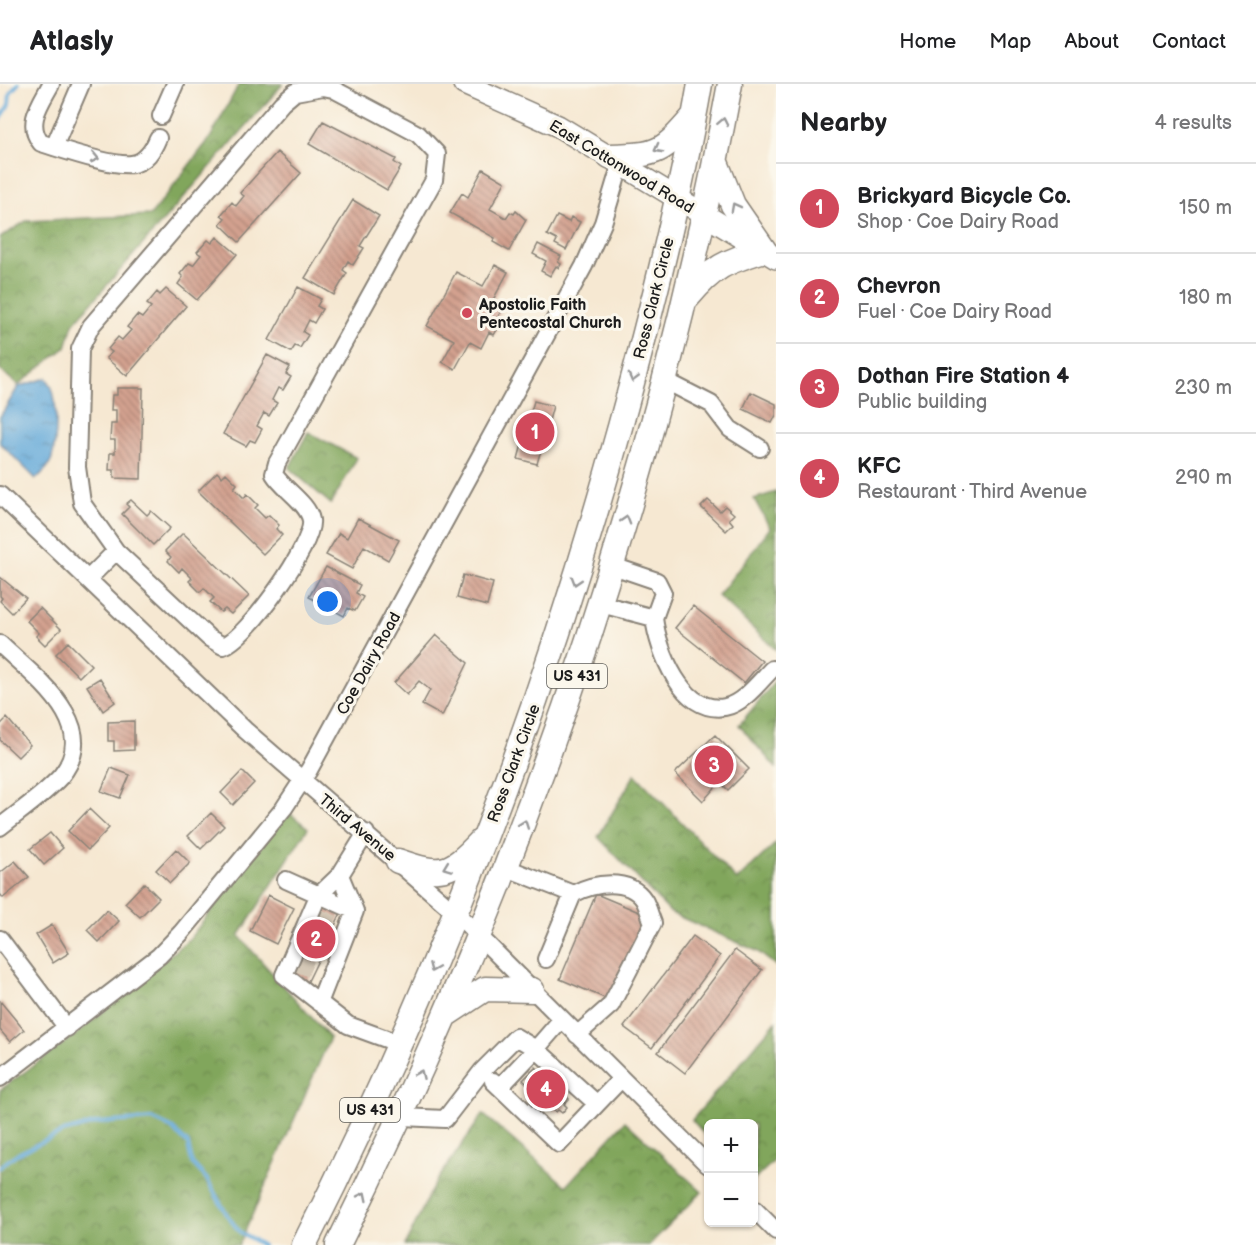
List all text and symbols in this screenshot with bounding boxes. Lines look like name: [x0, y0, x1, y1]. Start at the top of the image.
text: Atlasly: [30, 25, 113, 58]
text: Home: [899, 29, 956, 54]
text: Map: [989, 29, 1031, 54]
text: About: [1064, 29, 1119, 54]
text: Contact: [1152, 29, 1226, 54]
text: Nearby: [800, 108, 887, 139]
text: 4 results: [1154, 111, 1232, 135]
street label: East Cottonwood Road: [545, 117, 697, 218]
one-way arrow: [716, 117, 729, 127]
one-way arrow: [654, 142, 665, 153]
one-way arrow: [90, 150, 100, 163]
text: Brickyard Bicycle Co.: [857, 183, 1071, 210]
text: 1: [815, 196, 824, 220]
text: 150 m: [1179, 196, 1232, 220]
one-way arrow: [731, 203, 742, 214]
text: Shop · Coe Dairy Road: [857, 210, 1059, 234]
street label: Ross Clark Circle: [630, 235, 679, 361]
text: Chevron: [857, 273, 941, 300]
text: 2: [814, 286, 825, 310]
text: 180 m: [1179, 286, 1232, 310]
place label: Apostolic Faith Pentecostal Church: [478, 296, 622, 333]
text: Fuel · Coe Dairy Road: [857, 300, 1052, 324]
marker: Apostolic Faith Pentecostal Church: [460, 306, 474, 320]
text: Dothan Fire Station 4: [857, 363, 1069, 390]
one-way arrow: [628, 373, 641, 383]
text: 3: [814, 376, 825, 400]
text: 230 m: [1175, 376, 1232, 400]
text: Public building: [857, 390, 987, 414]
pin: 1: [516, 410, 554, 454]
text: KFC: [857, 453, 901, 480]
text: 4: [814, 466, 825, 490]
text: 290 m: [1175, 466, 1232, 490]
text: Restaurant · Third Avenue: [857, 480, 1087, 504]
one-way arrow: [619, 515, 631, 526]
one-way arrow: [570, 575, 583, 586]
your location: [313, 587, 342, 616]
street label: Coe Dairy Road: [333, 609, 405, 718]
road number: US 431: [547, 664, 607, 688]
street label: Ross Clark Circle: [484, 701, 545, 825]
pin: 3: [694, 742, 734, 788]
street label: Third Avenue: [315, 791, 400, 866]
one-way arrow: [517, 819, 529, 830]
one-way arrow: [442, 860, 453, 872]
pin: 2: [296, 916, 336, 962]
one-way arrow: [429, 962, 441, 973]
pin: 4: [526, 1066, 566, 1112]
one-way arrow: [413, 1069, 425, 1080]
road number: US 431: [340, 1098, 400, 1122]
map controls: [704, 1119, 758, 1227]
button: +: [704, 1119, 758, 1173]
button: −: [704, 1173, 758, 1227]
one-way arrow: [355, 1191, 367, 1202]

